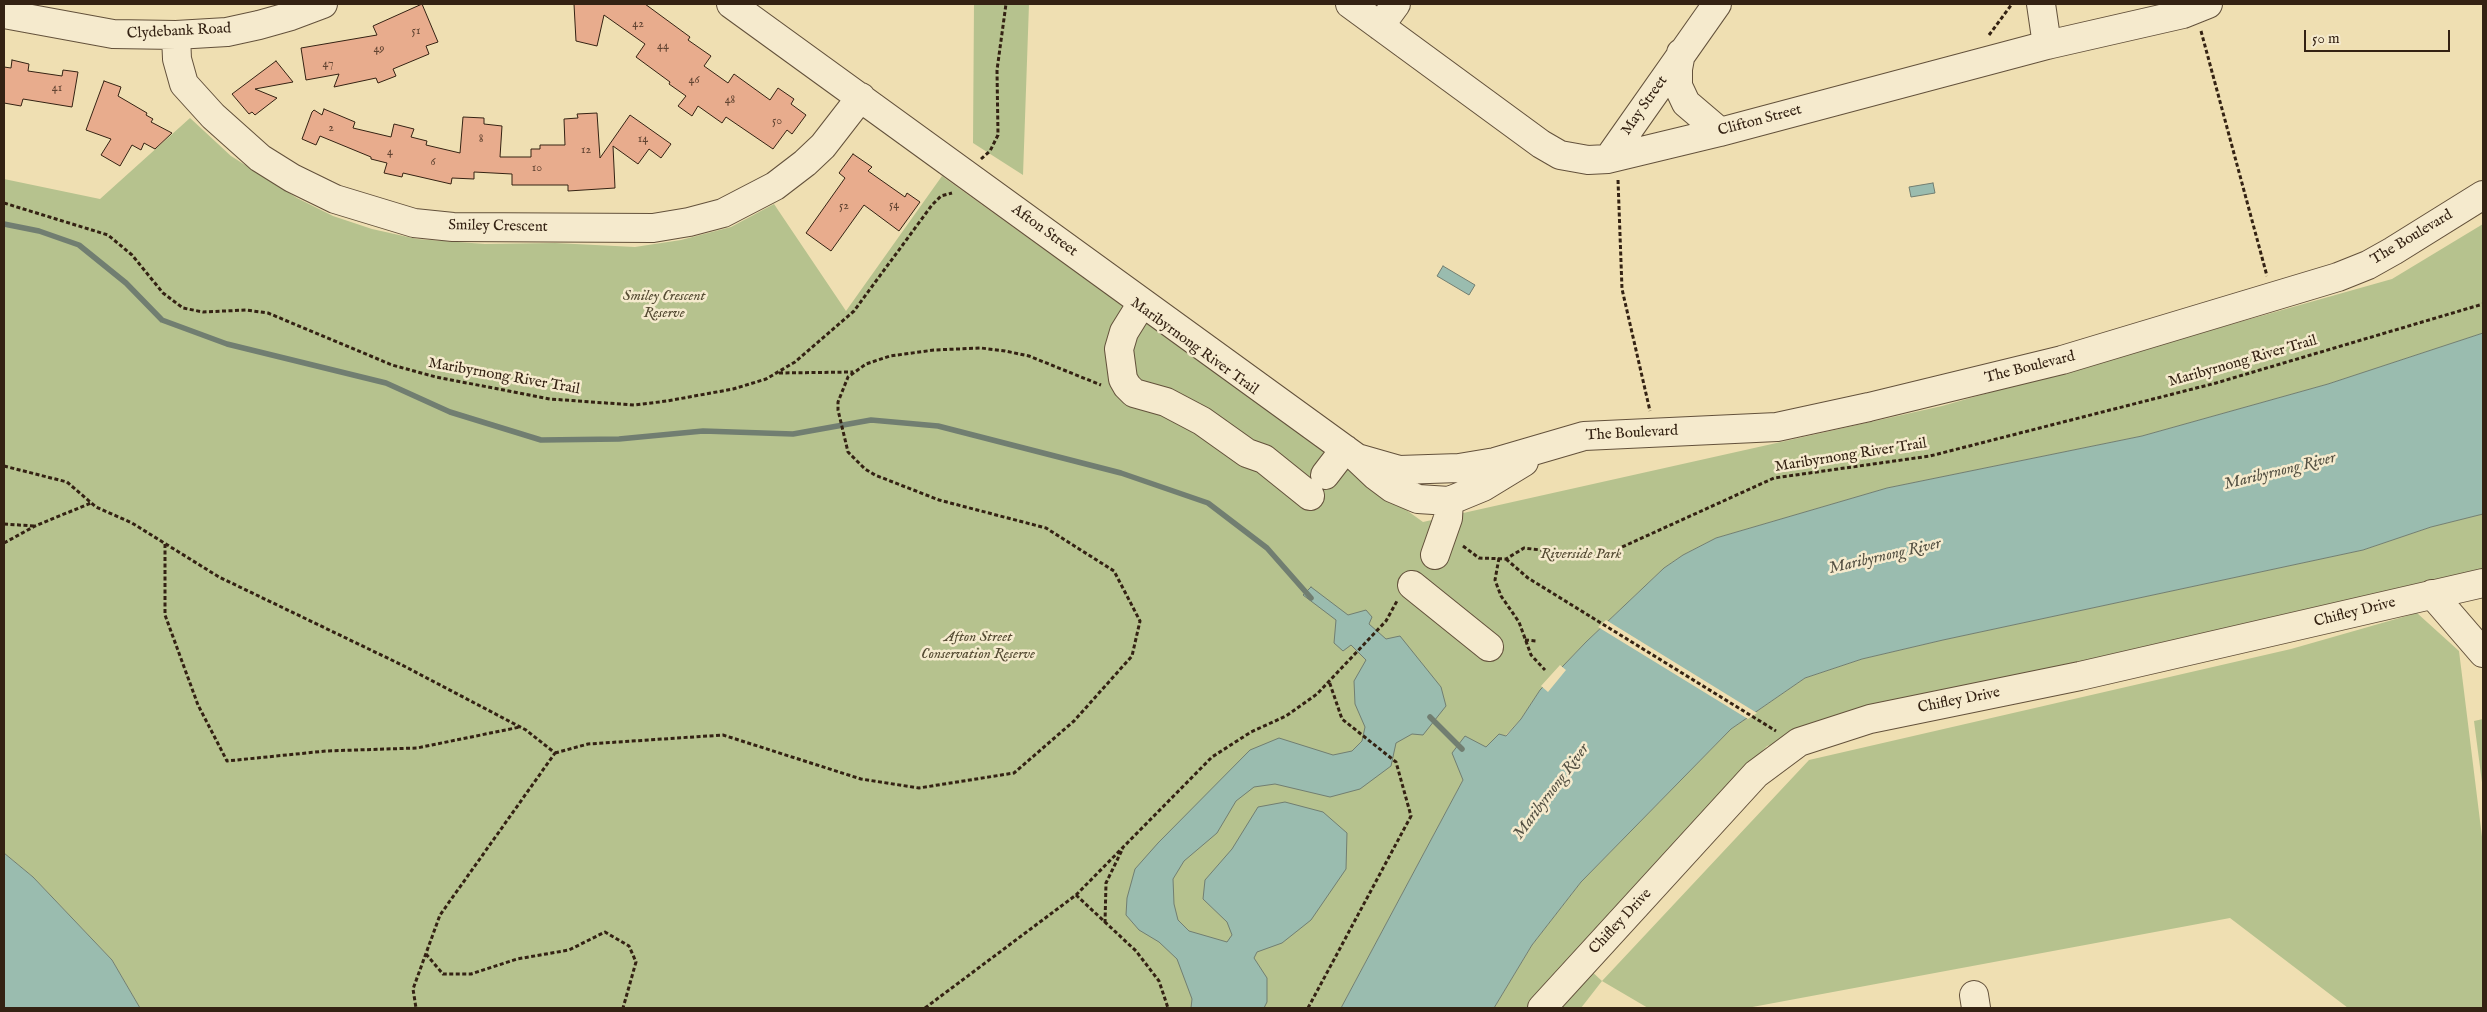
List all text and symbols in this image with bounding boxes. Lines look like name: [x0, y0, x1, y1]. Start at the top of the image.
house number: 42: [632, 18, 644, 32]
street label: Clydebank Road: [126, 20, 232, 44]
scale bar: [2307, 20, 2453, 52]
house number: 51: [412, 25, 420, 39]
text: 50 m: [2312, 29, 2340, 48]
house number: 44: [657, 40, 669, 54]
house number: 49: [373, 43, 385, 57]
house number: 47: [322, 58, 334, 72]
street label: May Street: [1618, 73, 1672, 139]
house number: 46: [689, 74, 699, 88]
house number: 41: [52, 82, 62, 96]
house number: 48: [725, 94, 735, 108]
street label: Clifton Street: [1716, 101, 1804, 141]
house number: 50: [772, 115, 782, 129]
house number: 2: [328, 122, 334, 136]
house number: 8: [479, 133, 483, 147]
house number: 14: [638, 133, 648, 147]
house number: 12: [581, 144, 591, 158]
house number: 4: [387, 146, 393, 160]
house number: 6: [430, 156, 436, 170]
house number: 10: [532, 162, 542, 176]
house number: 54: [889, 199, 899, 213]
house number: 52: [839, 200, 849, 214]
street label: Afton Street: [1007, 201, 1081, 261]
street label: The Boulevard: [2368, 207, 2456, 269]
street label: Smiley Crescent: [448, 217, 548, 237]
park label: Smiley Crescent Reserve: [623, 288, 705, 323]
street label: Maribyrnong River Trail: [1127, 295, 1261, 399]
street label: Maribyrnong River Trail: [2167, 332, 2319, 392]
street label: The Boulevard: [1983, 348, 2077, 388]
street label: Maribyrnong River Trail: [427, 355, 581, 399]
street label: The Boulevard: [1585, 423, 1679, 445]
street label: Maribyrnong River Trail: [1774, 435, 1928, 477]
water label: Maribyrnong River: [2222, 449, 2338, 495]
water label: Maribyrnong River: [1827, 535, 1943, 579]
park label: Riverside Park: [1541, 546, 1621, 564]
street label: Chifley Drive: [2312, 594, 2398, 632]
park label: Afton Street Conservation Reserve: [921, 629, 1035, 664]
street label: Chifley Drive: [1916, 684, 2002, 718]
water label: Maribyrnong River: [1510, 741, 1594, 843]
street label: Chifley Drive: [1586, 885, 1656, 959]

